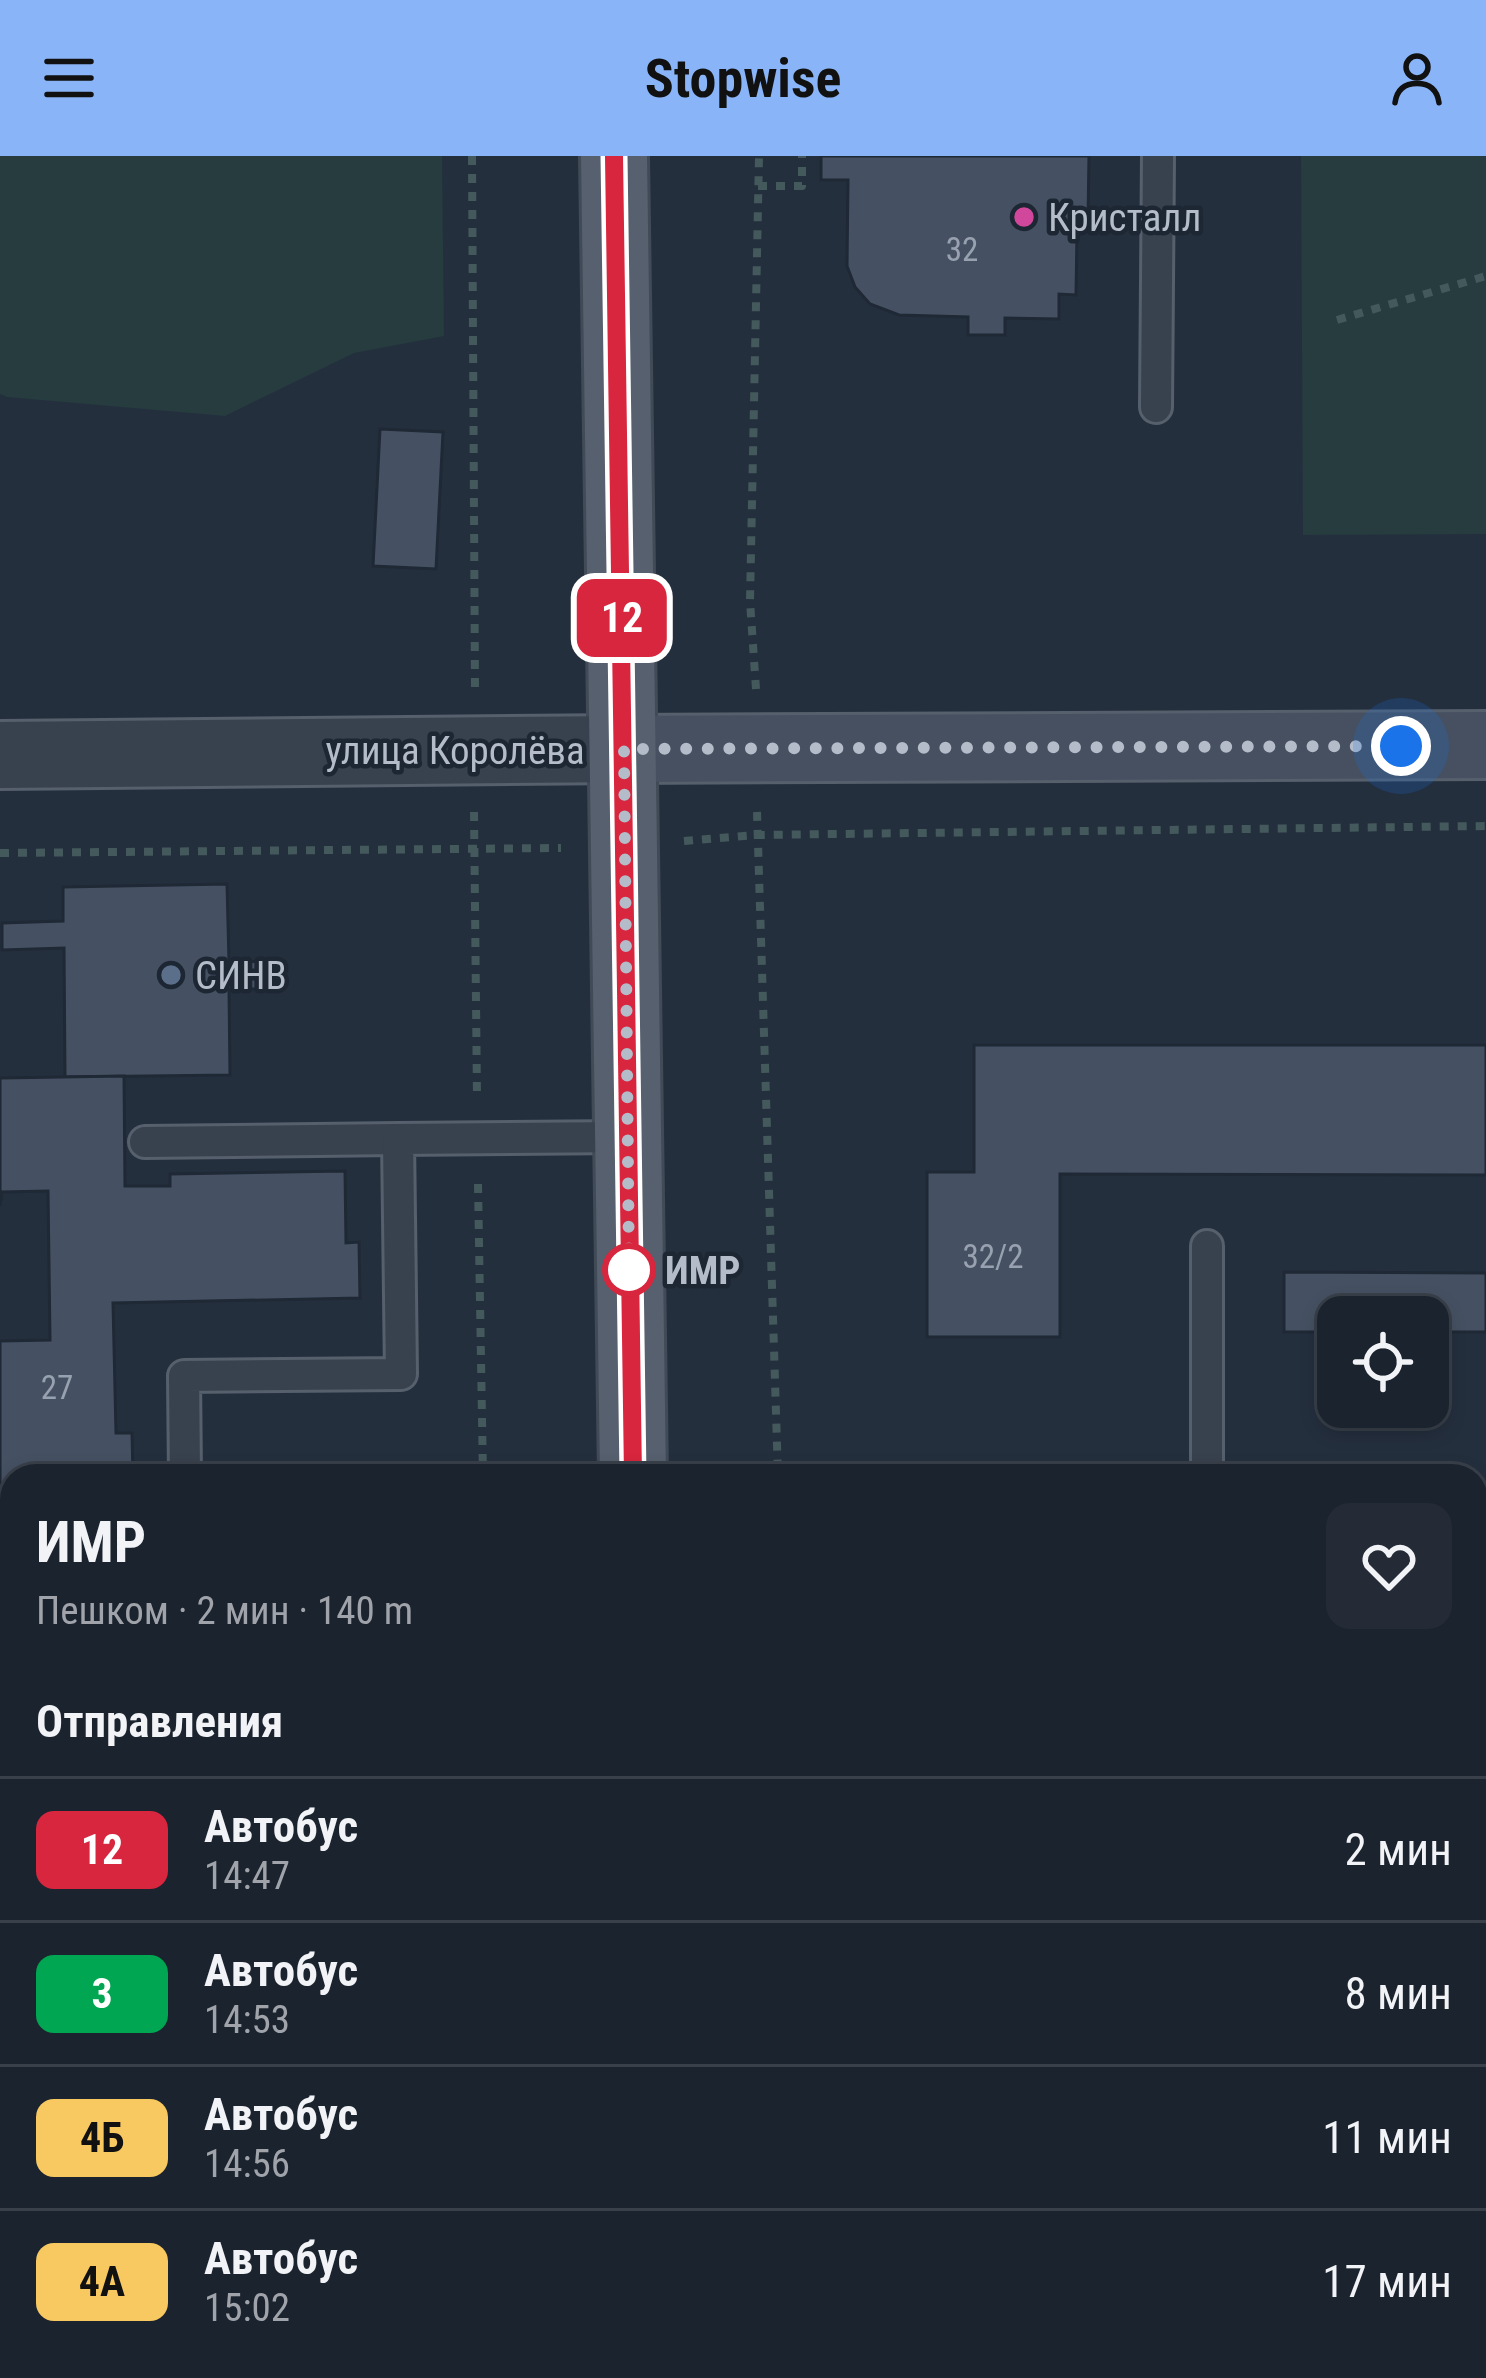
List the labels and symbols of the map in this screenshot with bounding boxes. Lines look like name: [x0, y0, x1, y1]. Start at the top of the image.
place label: Кристалл: [1048, 195, 1201, 241]
marker: Кристалл: [1011, 204, 1037, 230]
house number: 32: [946, 230, 978, 269]
line badge: 12: [568, 579, 676, 657]
your location: [1371, 716, 1431, 776]
street label: улица Королёва: [325, 728, 585, 774]
place label: СИНВ: [195, 953, 287, 999]
marker: СИНВ: [158, 962, 184, 988]
house number: 32/2: [962, 1237, 1024, 1276]
marker: ИМР: [604, 1245, 654, 1295]
place label: ИМР: [665, 1248, 740, 1294]
house number: 27: [41, 1368, 73, 1407]

